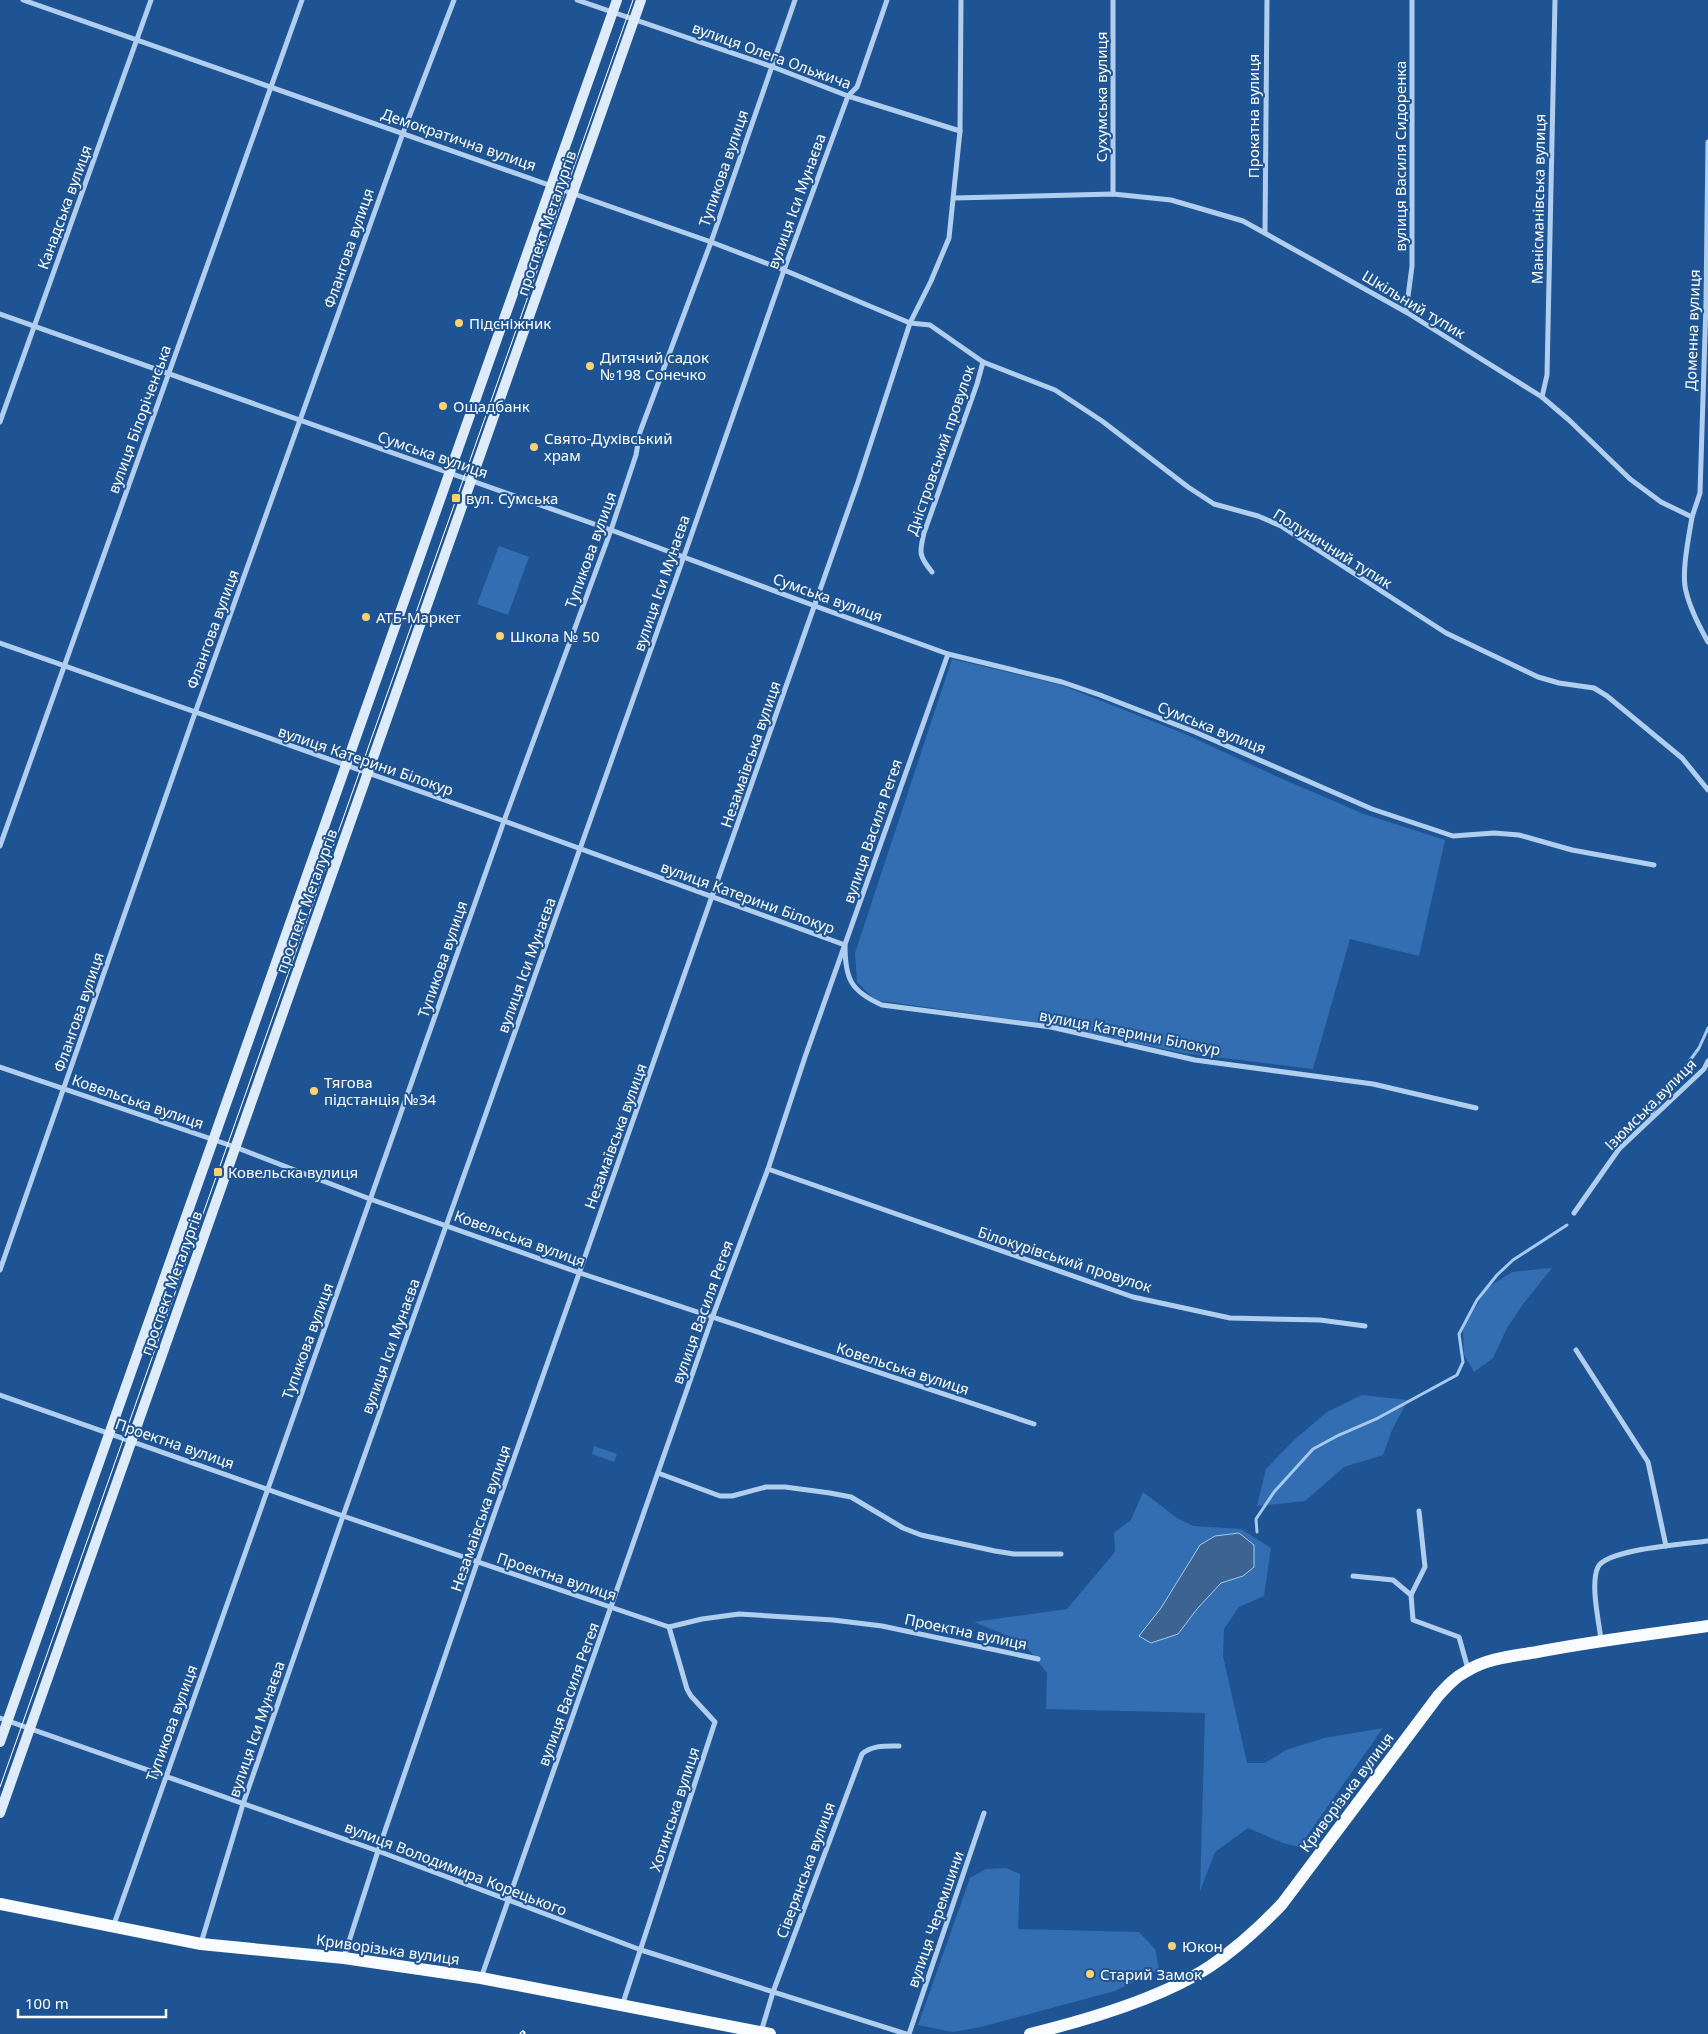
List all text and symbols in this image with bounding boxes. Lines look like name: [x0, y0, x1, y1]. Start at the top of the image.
street label: вулиця Олега Ольжича: [690, 17, 854, 93]
street label: Сухумська вулиця: [1091, 32, 1111, 162]
street label: Прокатна вулиця: [1243, 54, 1263, 178]
street label: вулиця Василя Сидоренка: [1390, 61, 1410, 251]
street label: Демократична вулиця: [379, 103, 539, 175]
street label: Тупикова вулиця: [694, 107, 752, 229]
street label: Манісманівська вулиця: [1527, 114, 1549, 284]
street label: вулиця Іси Мунаєва: [762, 130, 830, 272]
street label: Канадська вулиця: [32, 142, 96, 272]
street label: проспект Металургів: [512, 148, 580, 298]
street label: Флангова вулиця: [318, 185, 378, 311]
street label: Шкільний тупик: [1359, 265, 1469, 343]
street label: Доменна вулиця: [1680, 269, 1704, 391]
place label: Підсніжник: [469, 313, 551, 333]
marker: Підсніжник: [453, 317, 465, 329]
street label: вулиця Білоріченська: [103, 342, 175, 496]
place label: Дитячий садок №198 Сонечко: [600, 347, 709, 384]
marker: Дитячий садок №198 Сонечко: [584, 360, 596, 372]
street label: Дністровський провулок: [901, 362, 979, 538]
place label: Ощадбанк: [453, 396, 530, 416]
marker: Ощадбанк: [437, 400, 449, 412]
street label: Сумська вулиця: [375, 426, 491, 482]
place label: Свято-Духівський храм: [544, 428, 672, 465]
marker: Свято-Духівський храм: [528, 441, 540, 453]
place label: вул. Сумська: [466, 488, 558, 508]
street label: Тупикова вулиця: [560, 489, 620, 611]
marker: вул. Сумська: [450, 492, 462, 504]
street label: Полуничний тупик: [1270, 503, 1396, 593]
street label: вулиця Іси Мунаєва: [628, 512, 694, 654]
street label: Флангова вулиця: [181, 567, 243, 691]
street label: Сумська вулиця: [770, 568, 886, 626]
place label: АТБ-Маркет: [376, 607, 461, 627]
marker: АТБ-Маркет: [360, 611, 372, 623]
place label: Школа № 50: [510, 626, 600, 646]
marker: Школа № 50: [494, 630, 506, 642]
street label: Незамаївська вулиця: [715, 678, 785, 830]
street label: Сумська вулиця: [1155, 696, 1269, 758]
street label: вулиця Катерини Білокур: [276, 721, 456, 799]
street label: вулиця Василя Регея: [838, 756, 906, 906]
street label: проспект Металургів: [271, 826, 341, 976]
street label: вулиця Катерини Білокур: [658, 856, 838, 938]
street label: вулиця Іси Мунаєва: [492, 894, 560, 1036]
street label: Тупикова вулиця: [413, 898, 471, 1020]
street label: Флангова вулиця: [48, 949, 108, 1075]
street label: вулиця Катерини Білокур: [1038, 1005, 1222, 1059]
street label: Ізюмська вулиця: [1600, 1054, 1700, 1154]
street label: Незамаївська вулиця: [579, 1060, 651, 1212]
street label: Ковельська вулиця: [69, 1069, 207, 1133]
place label: Тягова пiдстанцiя №34: [324, 1072, 436, 1109]
marker: Тягова пiдстанцiя №34: [308, 1085, 320, 1097]
place label: Ковельска вулиця: [228, 1162, 358, 1182]
marker: Ковельска вулиця: [212, 1166, 224, 1178]
street label: Ковельська вулиця: [452, 1205, 588, 1271]
street label: проспект Металургів: [136, 1208, 206, 1358]
street label: Білокурівський провулок: [975, 1221, 1155, 1297]
street label: вулиця Василя Регея: [667, 1237, 737, 1387]
street label: вулиця Іси Мунаєва: [356, 1275, 424, 1417]
street label: Тупикова вулиця: [277, 1280, 337, 1402]
street label: Ковельська вулиця: [834, 1337, 972, 1399]
street label: Проектна вулиця: [113, 1413, 237, 1473]
street label: Незамаївська вулиця: [445, 1442, 515, 1594]
street label: Проектна вулиця: [495, 1547, 619, 1605]
street label: Проектна вулиця: [903, 1608, 1029, 1654]
street label: вулиця Василя Регея: [533, 1619, 603, 1769]
street label: вулиця Іси Мунаєва: [223, 1658, 289, 1800]
street label: Тупикова вулиця: [141, 1662, 201, 1784]
street label: Криворізька вулиця: [1294, 1728, 1398, 1856]
street label: Хотинська вулиця: [644, 1744, 704, 1874]
street label: Сіверянська вулиця: [771, 1799, 839, 1941]
street label: вулиця Володимира Корецького: [342, 1816, 570, 1920]
street label: вулиця Черемшини: [902, 1848, 968, 1990]
street label: Криворізька вулиця: [315, 1929, 461, 1969]
place label: Юкон: [1182, 1936, 1223, 1956]
marker: Юкон: [1166, 1940, 1178, 1952]
place label: Старий Замок: [1100, 1964, 1202, 1984]
marker: Старий Замок: [1084, 1968, 1096, 1980]
scale bar: [18, 1986, 165, 2018]
text: 100 m: [25, 1993, 69, 2013]

